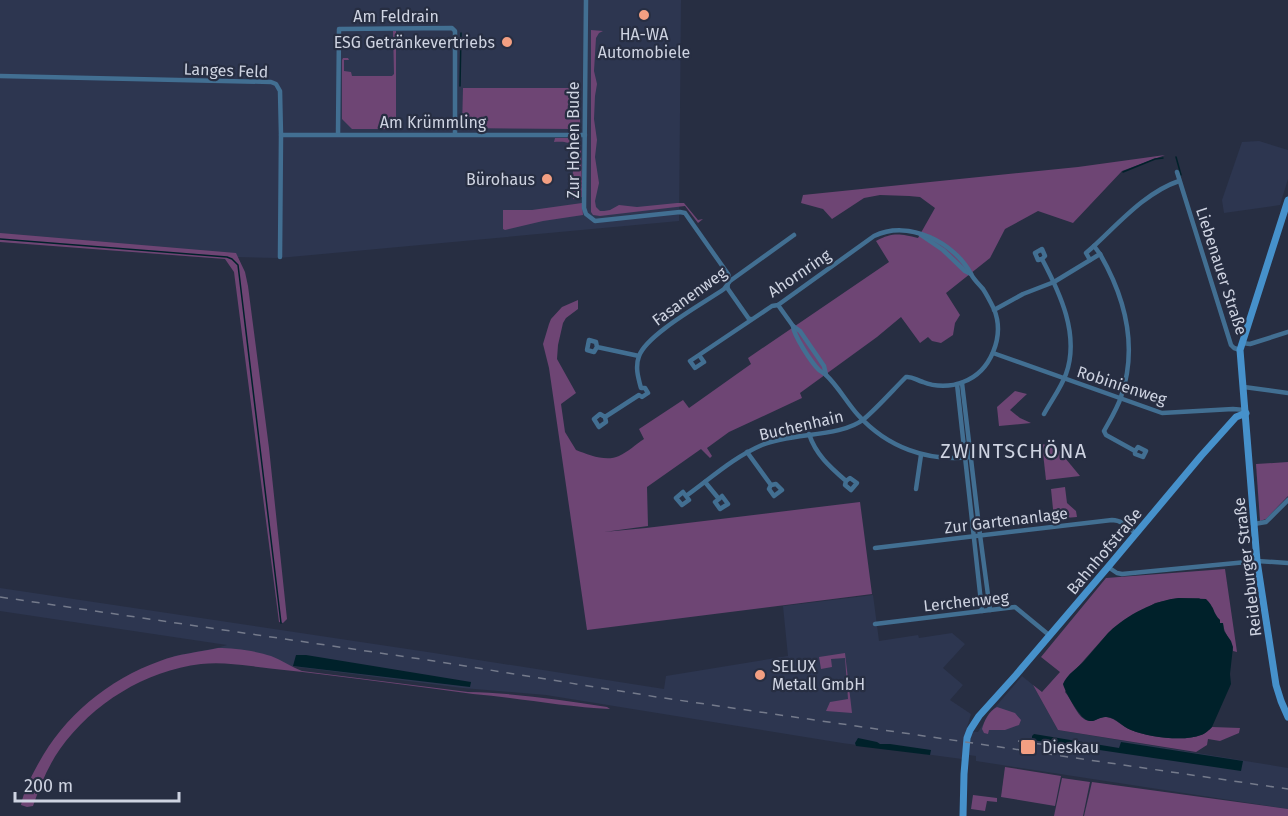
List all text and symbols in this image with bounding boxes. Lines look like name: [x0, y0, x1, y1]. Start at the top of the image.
street label: Am Feldrain: [353, 7, 439, 26]
marker: HA-WA Automobiele: [637, 8, 651, 22]
place label: HA-WA Automobiele: [598, 25, 690, 62]
place label: ESG Getränkevertriebs: [334, 33, 495, 52]
marker: ESG Getränkevertriebs: [500, 35, 514, 49]
street label: Langes Feld: [183, 60, 269, 81]
street label: Zur Hohen Bude: [564, 81, 583, 199]
street label: Am Krümmling: [380, 113, 487, 132]
place label: Bürohaus: [466, 170, 535, 189]
marker: Bürohaus: [540, 172, 554, 186]
street label: Liebenauer Straße: [1192, 205, 1251, 337]
street label: Ahornring: [764, 245, 835, 301]
street label: Fasanenweg: [648, 263, 731, 330]
street label: Robinienweg: [1075, 362, 1170, 409]
street label: Buchenhain: [757, 407, 845, 444]
district label: ZWINTSCHÖNA: [940, 439, 1088, 463]
street label: Reideburger Straße: [1230, 496, 1265, 638]
street label: Zur Gartenanlage: [943, 503, 1069, 538]
street label: Bahnhofstraße: [1063, 504, 1146, 598]
street label: Lerchenweg: [922, 588, 1010, 615]
place label: SELUX Metall GmbH: [772, 657, 865, 694]
marker: SELUX Metall GmbH: [753, 668, 767, 682]
marker: Dieskau: [1019, 738, 1037, 756]
place label: Dieskau: [1042, 738, 1099, 757]
scale bar: [15, 765, 178, 803]
text: 200 m: [24, 775, 73, 797]

